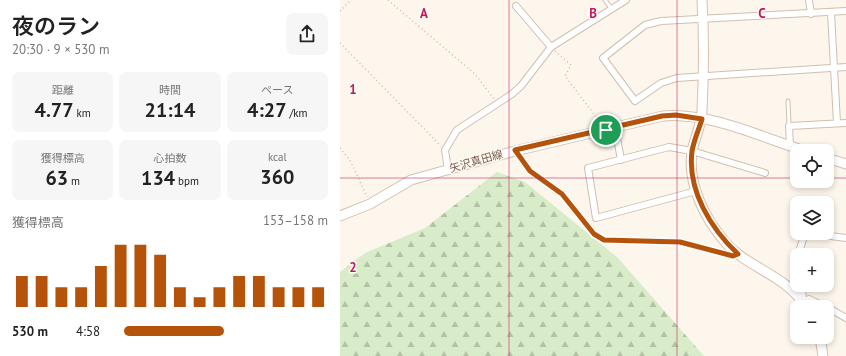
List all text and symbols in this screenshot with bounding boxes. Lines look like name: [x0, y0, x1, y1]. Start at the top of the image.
text: A: [420, 5, 428, 22]
text: B: [589, 5, 597, 22]
text: C: [758, 5, 766, 22]
text: 夜のラン: [12, 12, 100, 40]
button: share: [286, 13, 328, 55]
text: 20:30 · 9 × 530 m: [12, 41, 109, 58]
text: 1: [349, 81, 357, 98]
text: 距離: [52, 83, 74, 97]
text: 時間: [159, 83, 181, 97]
text: ペース: [261, 83, 294, 97]
text: 4.77: [35, 97, 74, 123]
text: 21:14: [145, 97, 195, 123]
text: 4:27: [247, 97, 287, 123]
text: km: [74, 106, 91, 120]
text: /km: [287, 106, 308, 120]
pin: [589, 113, 623, 147]
icon: arrive: [595, 119, 617, 141]
map controls: [790, 144, 834, 344]
button: locate: [790, 144, 834, 188]
street label: 矢沢真田線: [448, 147, 504, 175]
text: kcal: [268, 150, 287, 164]
text: 獲得標高: [41, 151, 85, 165]
text: 心拍数: [153, 151, 186, 165]
text: 360: [260, 164, 294, 190]
text: 63: [45, 165, 68, 191]
text: 134: [141, 165, 175, 191]
text: m: [68, 174, 80, 188]
text: bpm: [175, 174, 199, 188]
button: layers: [790, 196, 834, 240]
text: 153–158 m: [263, 212, 328, 229]
text: 獲得標高: [12, 214, 64, 231]
button: +: [790, 248, 834, 292]
text: 2: [349, 259, 357, 276]
button: −: [790, 300, 834, 344]
text: 530 m: [12, 323, 48, 340]
text: 4:58: [76, 323, 100, 340]

